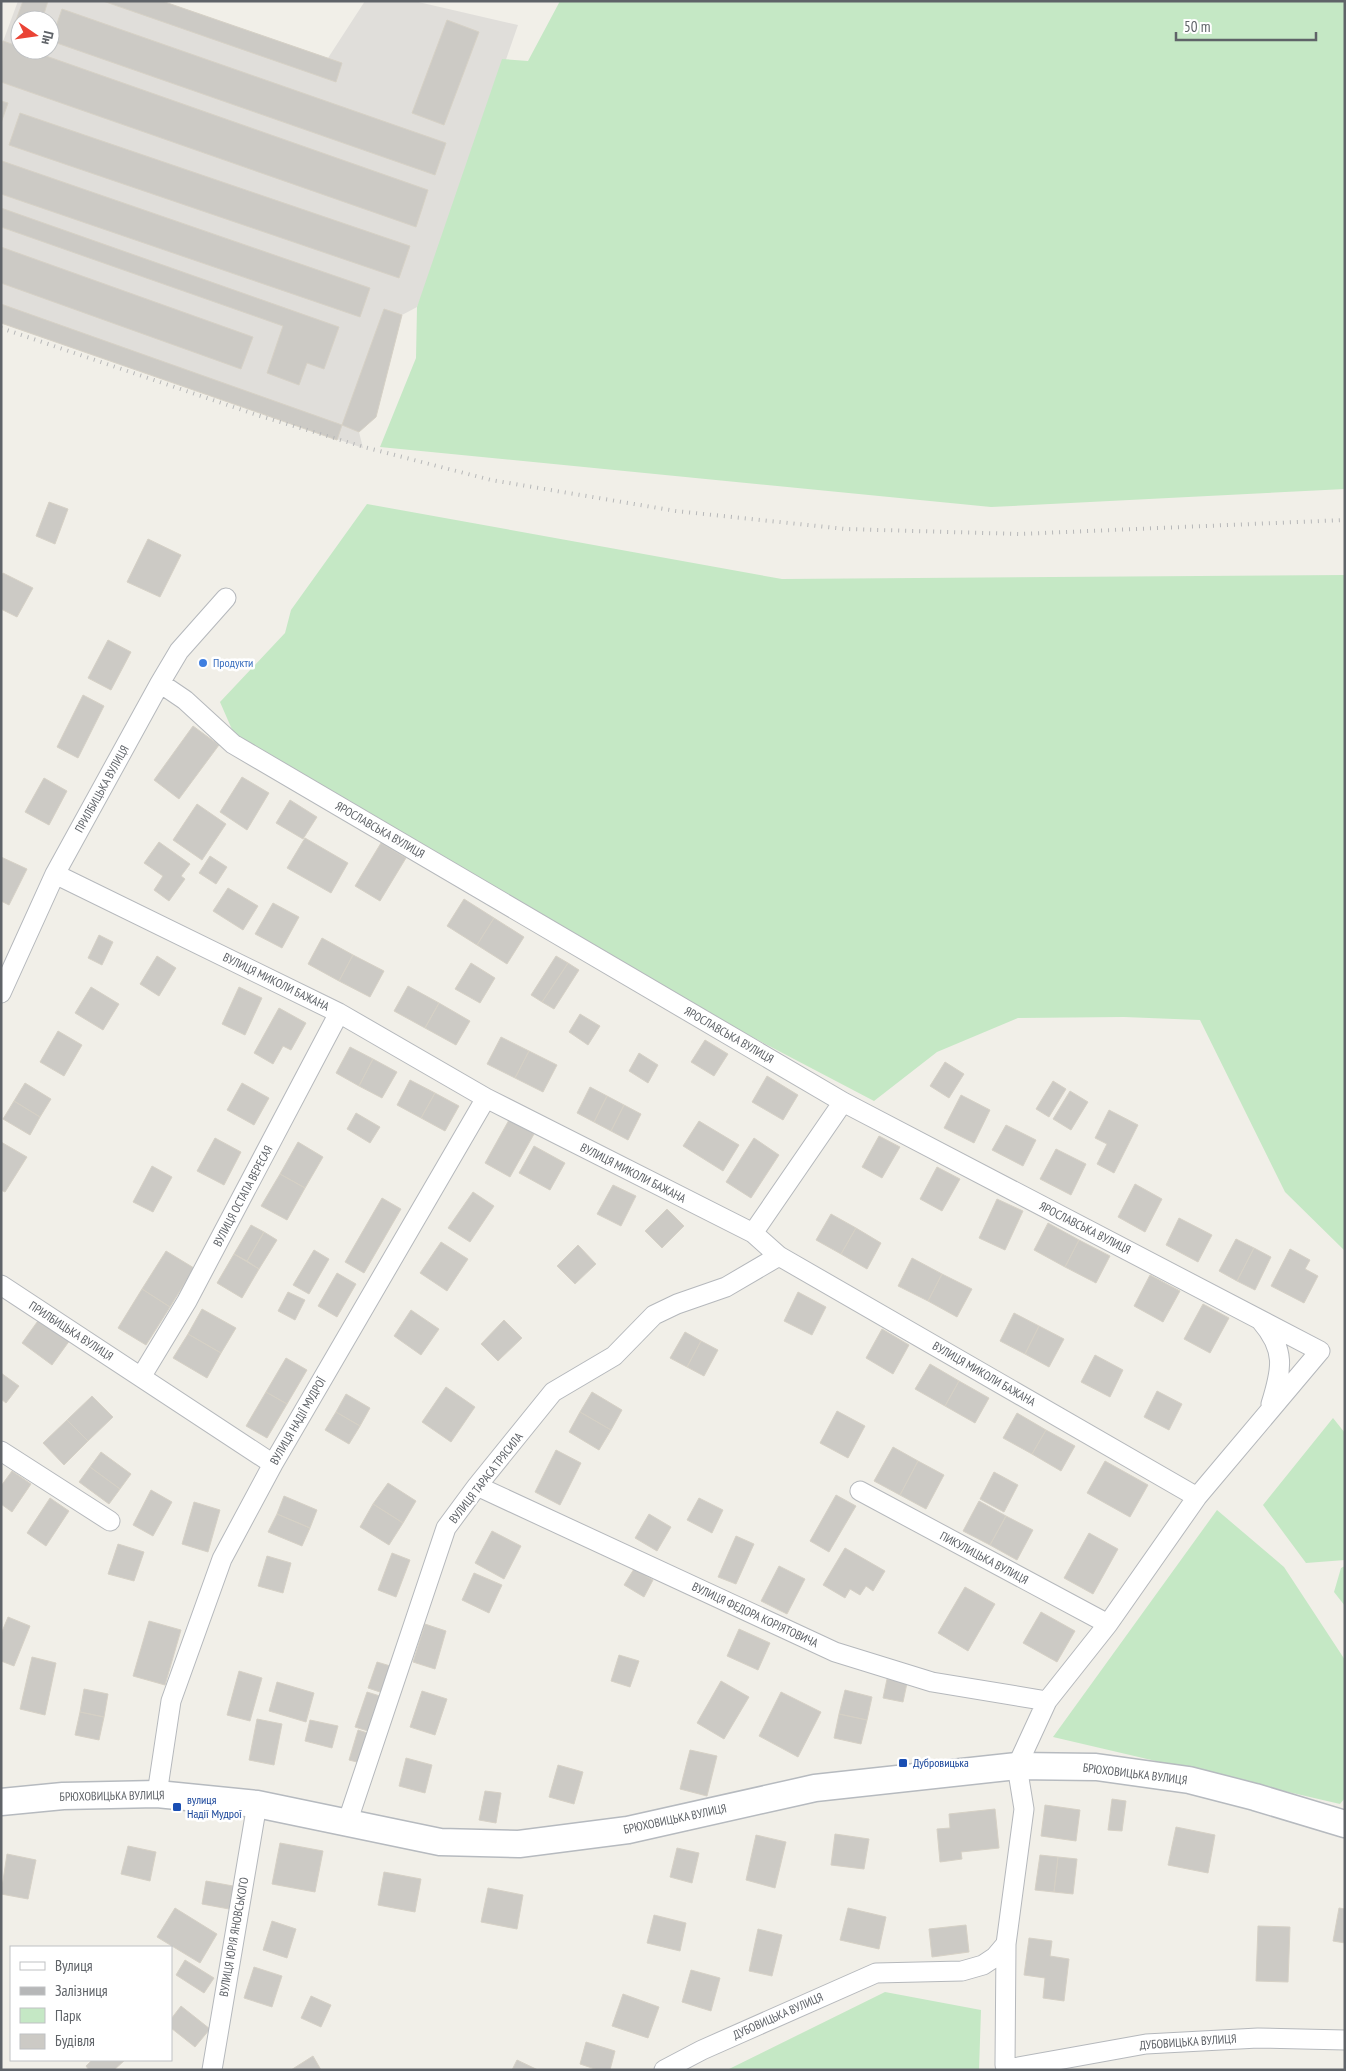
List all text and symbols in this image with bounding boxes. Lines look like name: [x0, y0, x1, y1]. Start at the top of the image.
north arrow: [10, 10, 60, 60]
scale bar: [1176, 10, 1316, 42]
text: 50 m: [1184, 17, 1210, 36]
text: Пн: [37, 29, 58, 47]
place label: Продукти: [213, 655, 253, 670]
marker: Продукти: [197, 657, 209, 669]
street label: ПРИЛБИЦЬКА ВУЛИЦЯ: [71, 742, 132, 835]
street label: ЯРОСЛАВСЬКА ВУЛИЦЯ: [333, 798, 428, 861]
street label: ВУЛИЦЯ МИКОЛИ БАЖАНА: [221, 949, 332, 1014]
street label: ЯРОСЛАВСЬКА ВУЛИЦЯ: [682, 1003, 777, 1066]
street label: ВУЛИЦЯ МИКОЛИ БАЖАНА: [578, 1139, 689, 1206]
street label: ВУЛИЦЯ ОСТАПА ВЕРЕСАЯ: [210, 1143, 276, 1249]
street label: ЯРОСЛАВСЬКА ВУЛИЦЯ: [1037, 1198, 1133, 1257]
street label: ПРИЛБИЦЬКА ВУЛИЦЯ: [26, 1298, 116, 1363]
street label: ВУЛИЦЯ МИКОЛИ БАЖАНА: [930, 1338, 1039, 1409]
street label: ВУЛИЦЯ НАДІЇ МУДРОЇ: [266, 1374, 329, 1467]
street label: ВУЛИЦЯ ТАРАСА ТРЯСИЛА: [445, 1429, 526, 1526]
street label: ПИКУЛИЦЬКА ВУЛИЦЯ: [938, 1528, 1031, 1587]
street label: ВУЛИЦЯ ФЕДОРА КОРІЯТОВИЧА: [690, 1579, 821, 1651]
place label: Дубровицька: [913, 1755, 969, 1770]
marker: Дубровицька: [897, 1757, 909, 1769]
street label: БРЮХОВИЦЬКА ВУЛИЦЯ: [1082, 1760, 1188, 1787]
street label: БРЮХОВИЦЬКА ВУЛИЦЯ: [59, 1787, 165, 1804]
place label: вулиця Надії Мудрої: [187, 1792, 242, 1821]
street label: БРЮХОВИЦЬКА ВУЛИЦЯ: [622, 1800, 728, 1837]
marker: вулиця Надії Мудрої: [171, 1801, 183, 1813]
street label: ВУЛИЦЯ ЮРІЯ ЯНОВСЬКОГО: [216, 1876, 251, 1998]
legend: [10, 1946, 172, 2061]
text: Вулиця: [55, 1956, 93, 1975]
text: Залізниця: [55, 1981, 108, 2000]
street label: ДУБОВИЦЬКА ВУЛИЦЯ: [730, 1989, 825, 2042]
text: Парк: [55, 2006, 81, 2025]
text: Будівля: [55, 2031, 95, 2050]
street label: ДУБОВИЦЬКА ВУЛИЦЯ: [1139, 2031, 1237, 2052]

